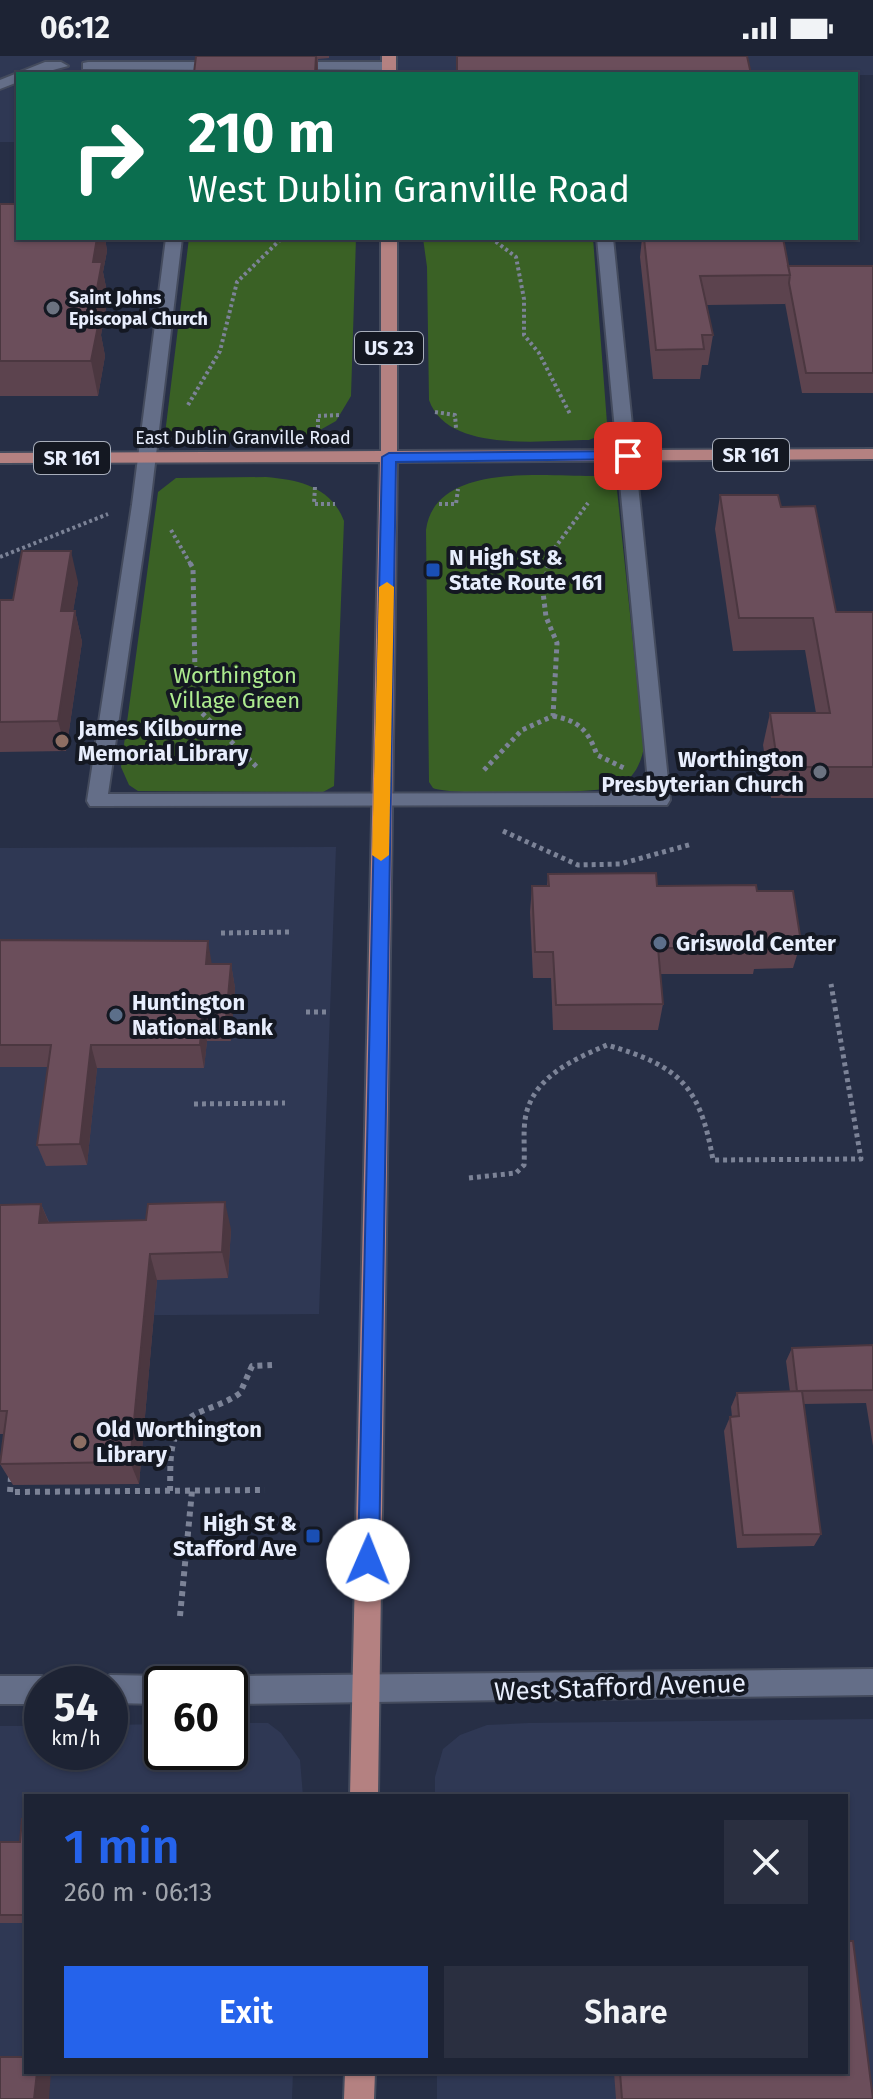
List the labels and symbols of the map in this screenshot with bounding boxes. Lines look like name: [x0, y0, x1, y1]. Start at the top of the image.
place label: Saint Johns Episcopal Church: [69, 287, 208, 330]
marker: Saint Johns Episcopal Church: [44, 299, 62, 317]
road number: US 23: [355, 332, 423, 364]
pin: [594, 422, 662, 490]
street label: East Dublin Granville Road: [135, 427, 351, 449]
road number: SR 161: [713, 439, 789, 471]
road number: SR 161: [34, 442, 110, 474]
place label: N High St & State Route 161: [449, 544, 603, 596]
marker: N High St & State Route 161: [424, 561, 442, 579]
park label: Worthington Village Green: [170, 662, 300, 714]
place label: James Kilbourne Memorial Library: [77, 715, 249, 767]
marker: James Kilbourne Memorial Library: [53, 732, 71, 750]
place label: Worthington Presbyterian Church: [602, 746, 804, 798]
marker: Worthington Presbyterian Church: [811, 763, 829, 781]
place label: Griswold Center: [676, 930, 836, 957]
marker: Griswold Center: [651, 934, 669, 952]
place label: Huntington National Bank: [132, 989, 274, 1041]
marker: Huntington National Bank: [107, 1006, 125, 1024]
place label: Old Worthington Library: [96, 1416, 262, 1468]
marker: Old Worthington Library: [71, 1433, 89, 1451]
place label: High St & Stafford Ave: [173, 1510, 297, 1562]
position arrow: [326, 1518, 410, 1602]
marker: High St & Stafford Ave: [304, 1527, 322, 1545]
speed limit sign: 60: [144, 1666, 248, 1770]
street label: West Stafford Avenue: [494, 1668, 746, 1707]

